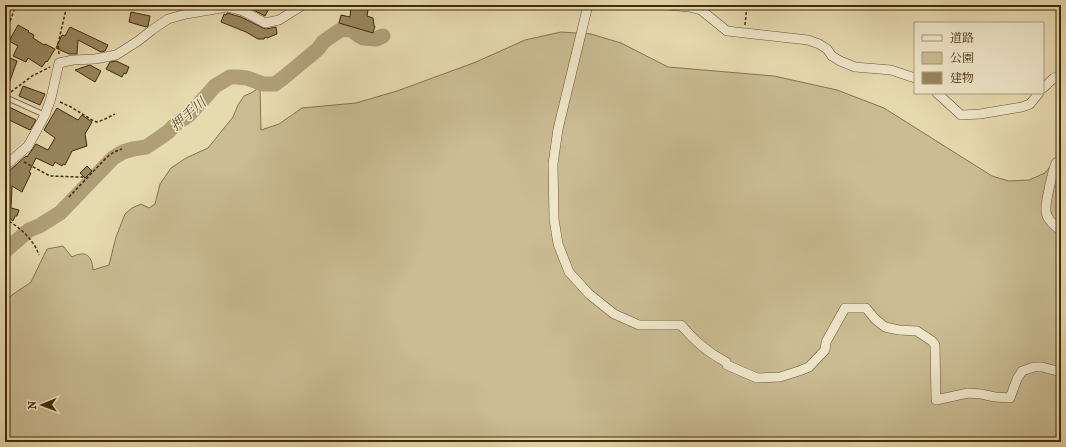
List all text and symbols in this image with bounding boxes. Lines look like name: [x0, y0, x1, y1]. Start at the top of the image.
legend: [914, 22, 1044, 94]
text: 道路: [950, 31, 974, 45]
text: 公園: [950, 51, 974, 65]
text: 建物: [950, 71, 974, 85]
water label: 押手川: [167, 93, 211, 135]
north arrow: [22, 385, 62, 425]
text: N: [26, 400, 39, 409]

